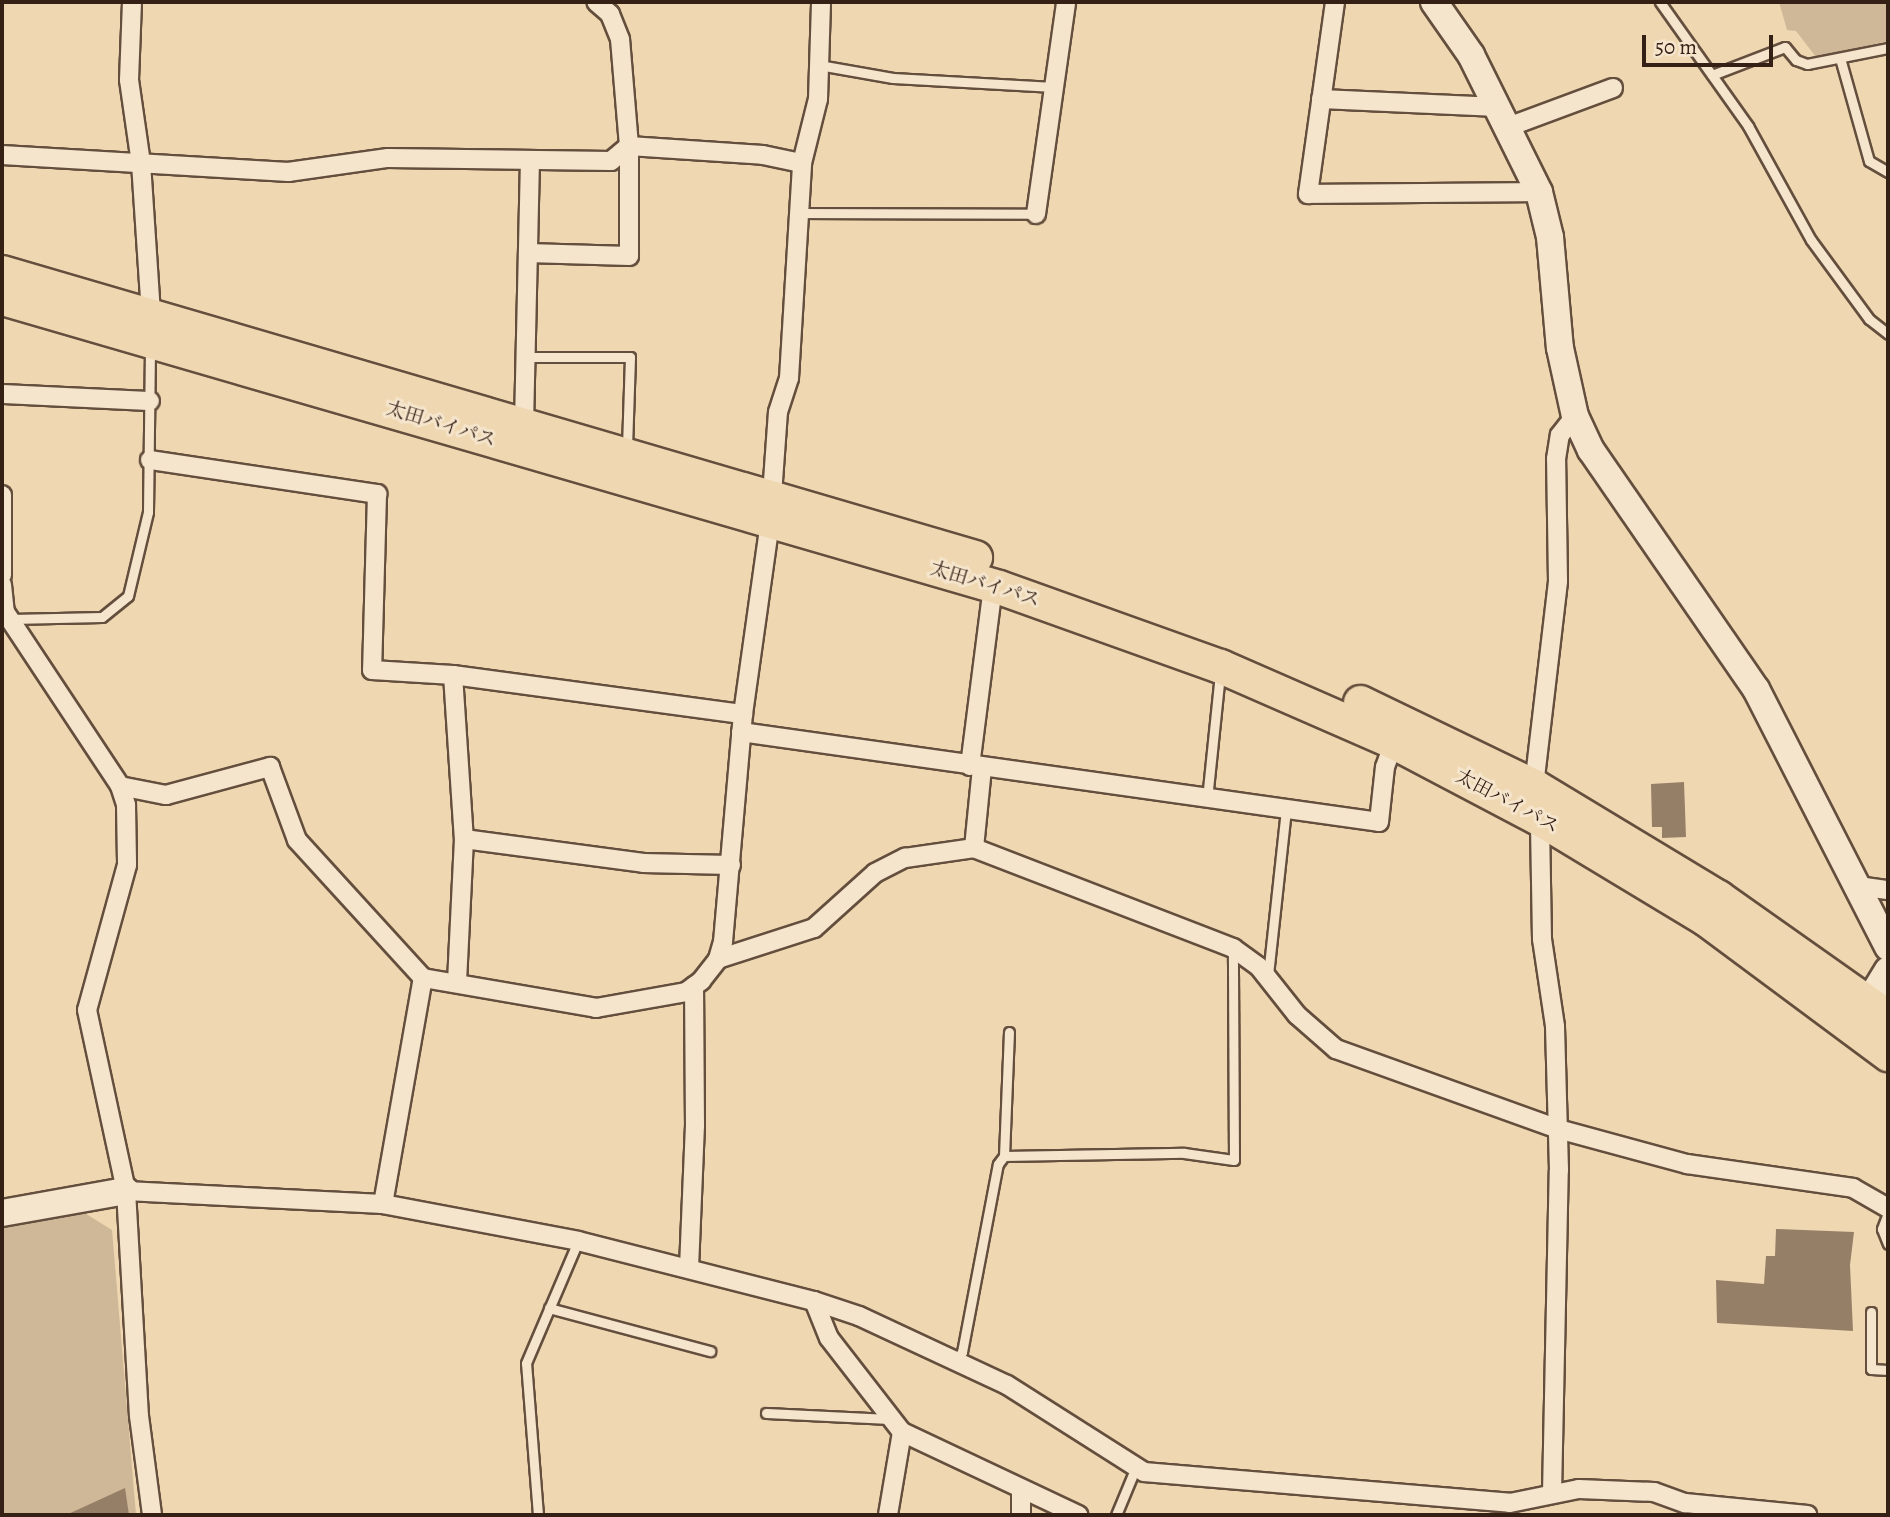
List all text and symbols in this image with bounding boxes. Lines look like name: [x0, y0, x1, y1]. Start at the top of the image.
scale bar: [1645, 21, 1776, 65]
text: 50 m: [1655, 33, 1697, 61]
street label: 太田バイパス: [383, 397, 499, 453]
street label: 太田バイパス: [927, 557, 1043, 613]
street label: 太田バイパス: [1451, 765, 1563, 839]

